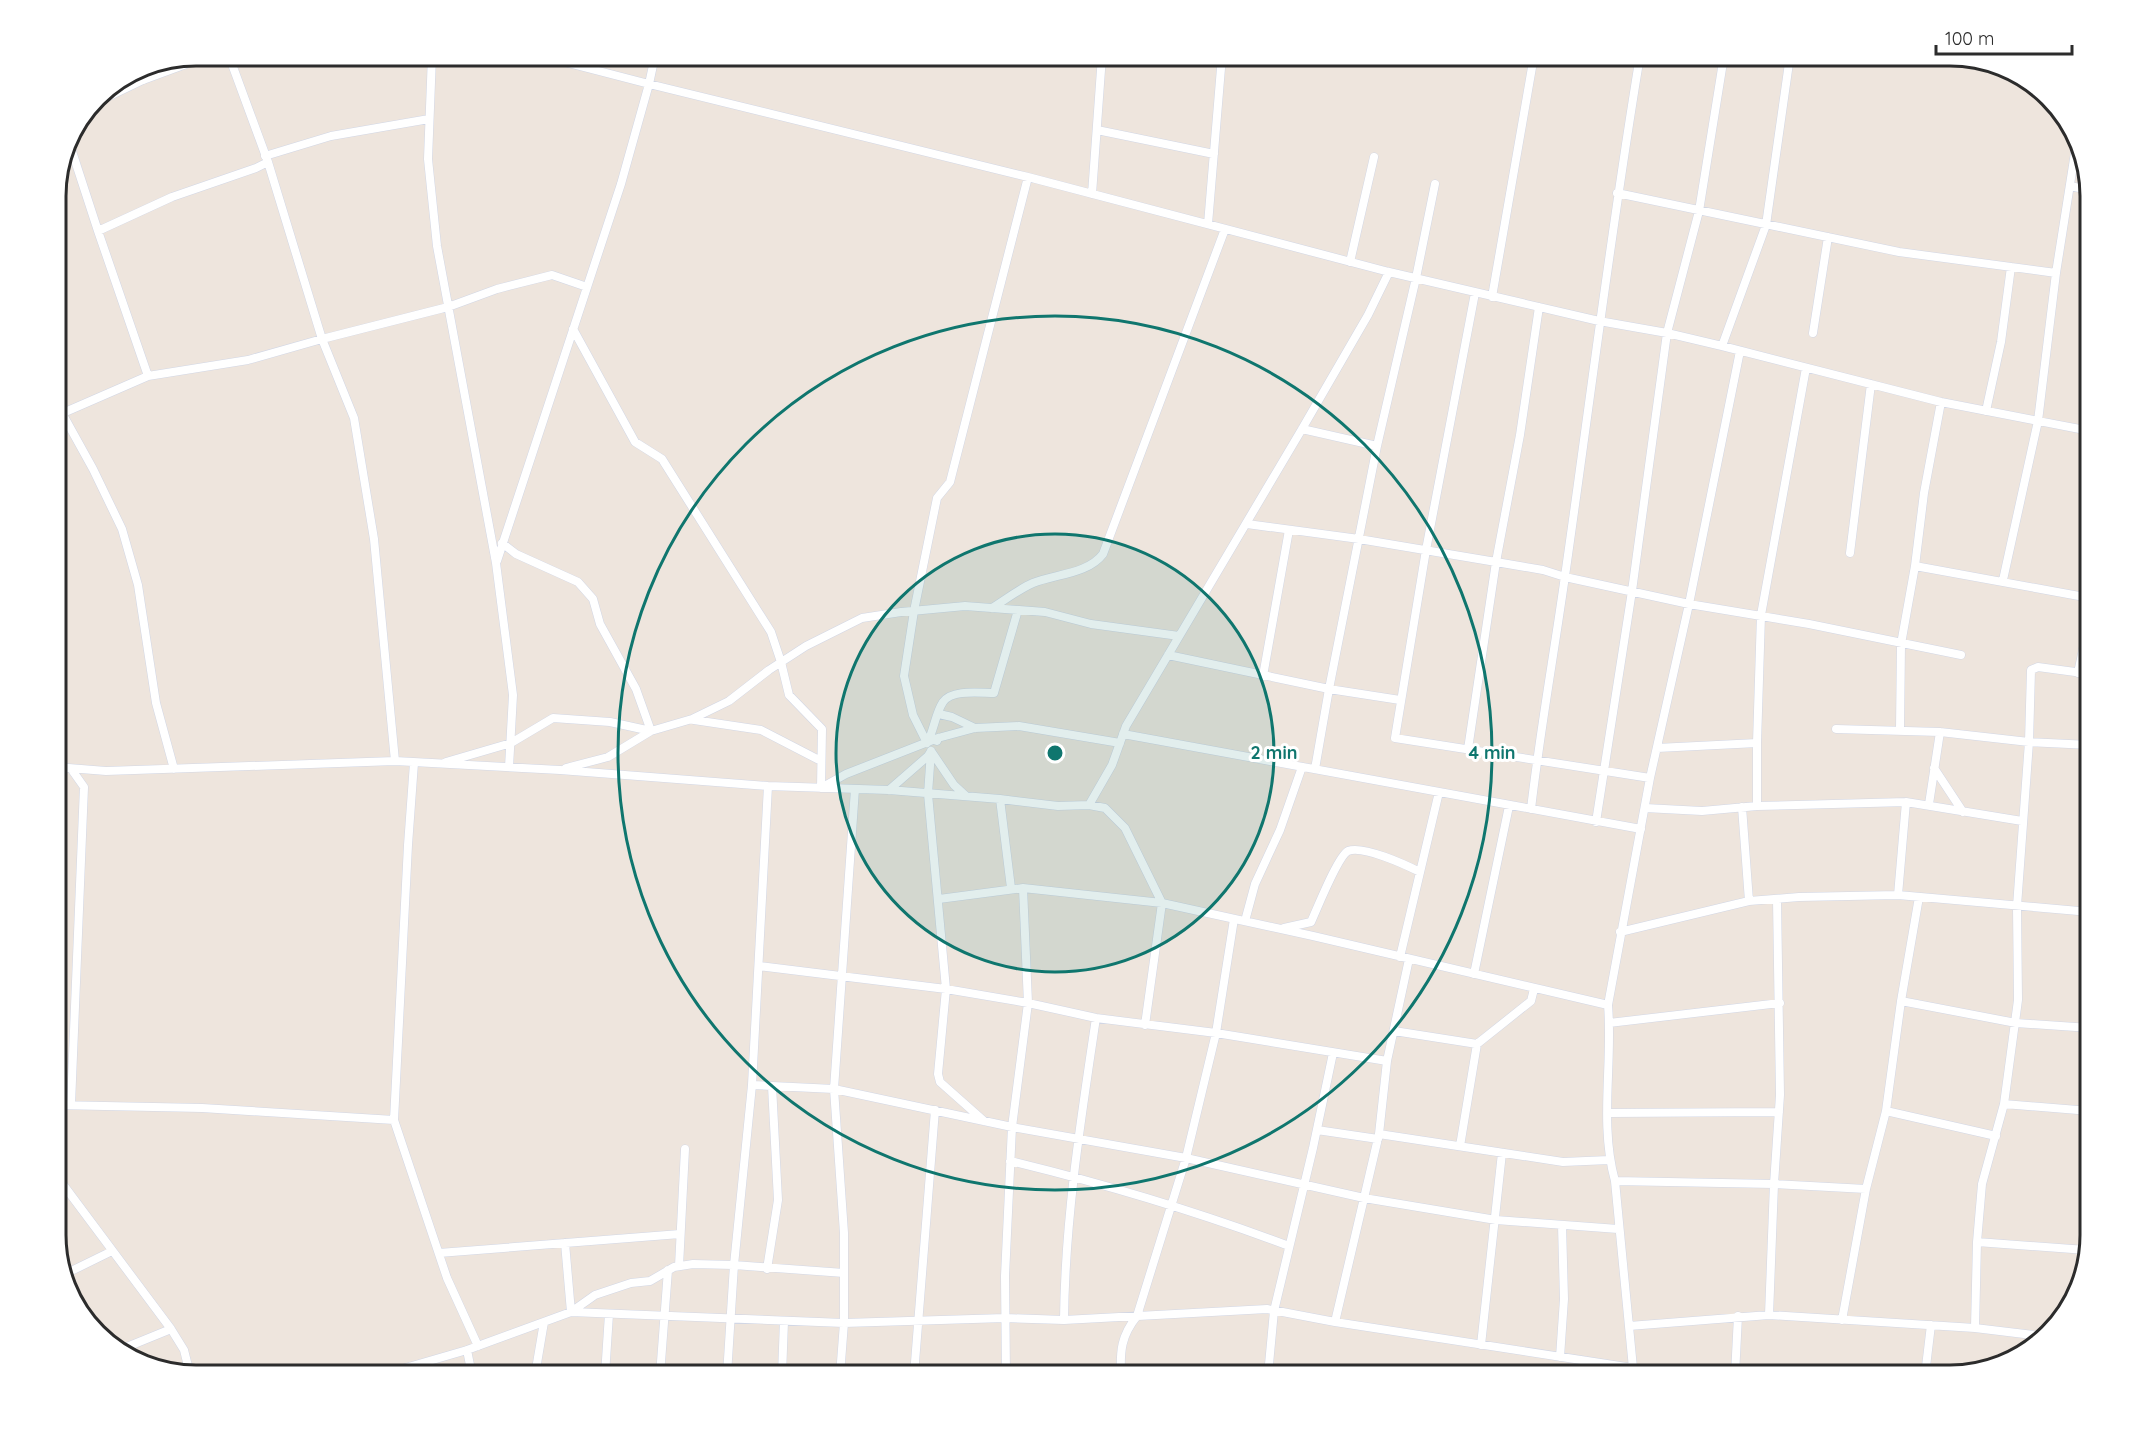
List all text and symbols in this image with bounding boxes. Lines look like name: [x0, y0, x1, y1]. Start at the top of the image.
scale bar: [1936, 18, 2072, 56]
text: 100 m: [1945, 27, 1994, 50]
text: 2 min: [1251, 741, 1297, 764]
text: 4 min: [1468, 741, 1516, 764]
centre of rings: [1045, 743, 1065, 763]

